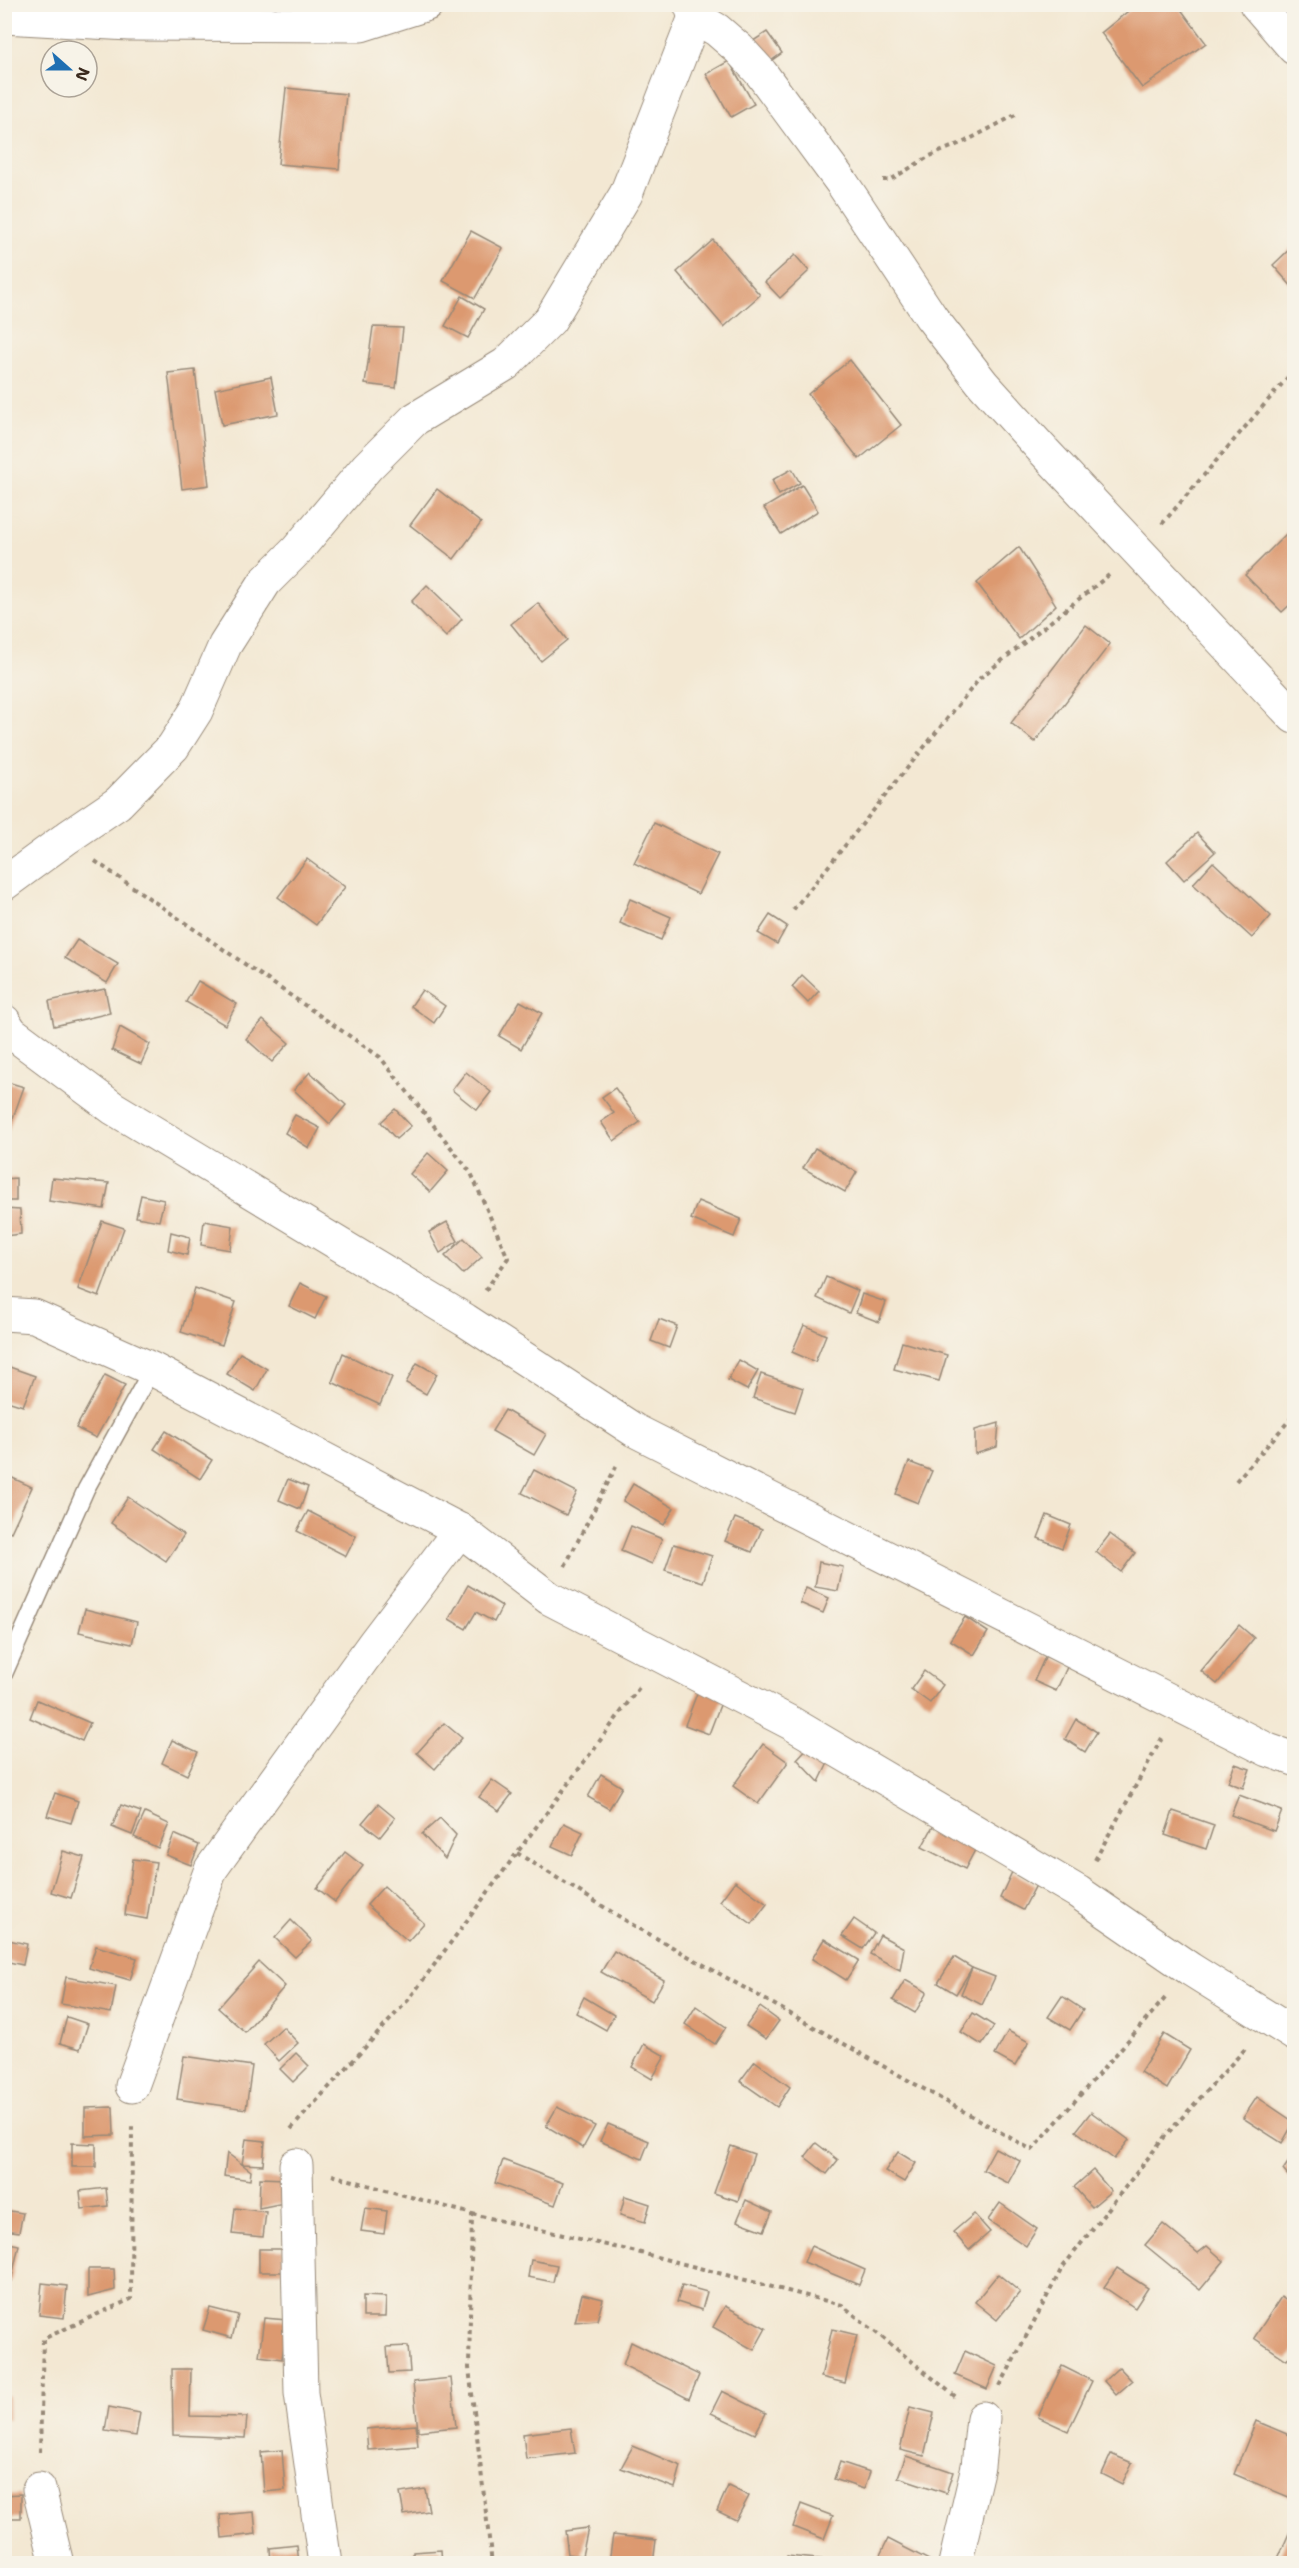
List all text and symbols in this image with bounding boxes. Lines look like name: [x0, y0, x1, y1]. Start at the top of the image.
north arrow: [39, 39, 99, 99]
text: N: [70, 65, 95, 84]

